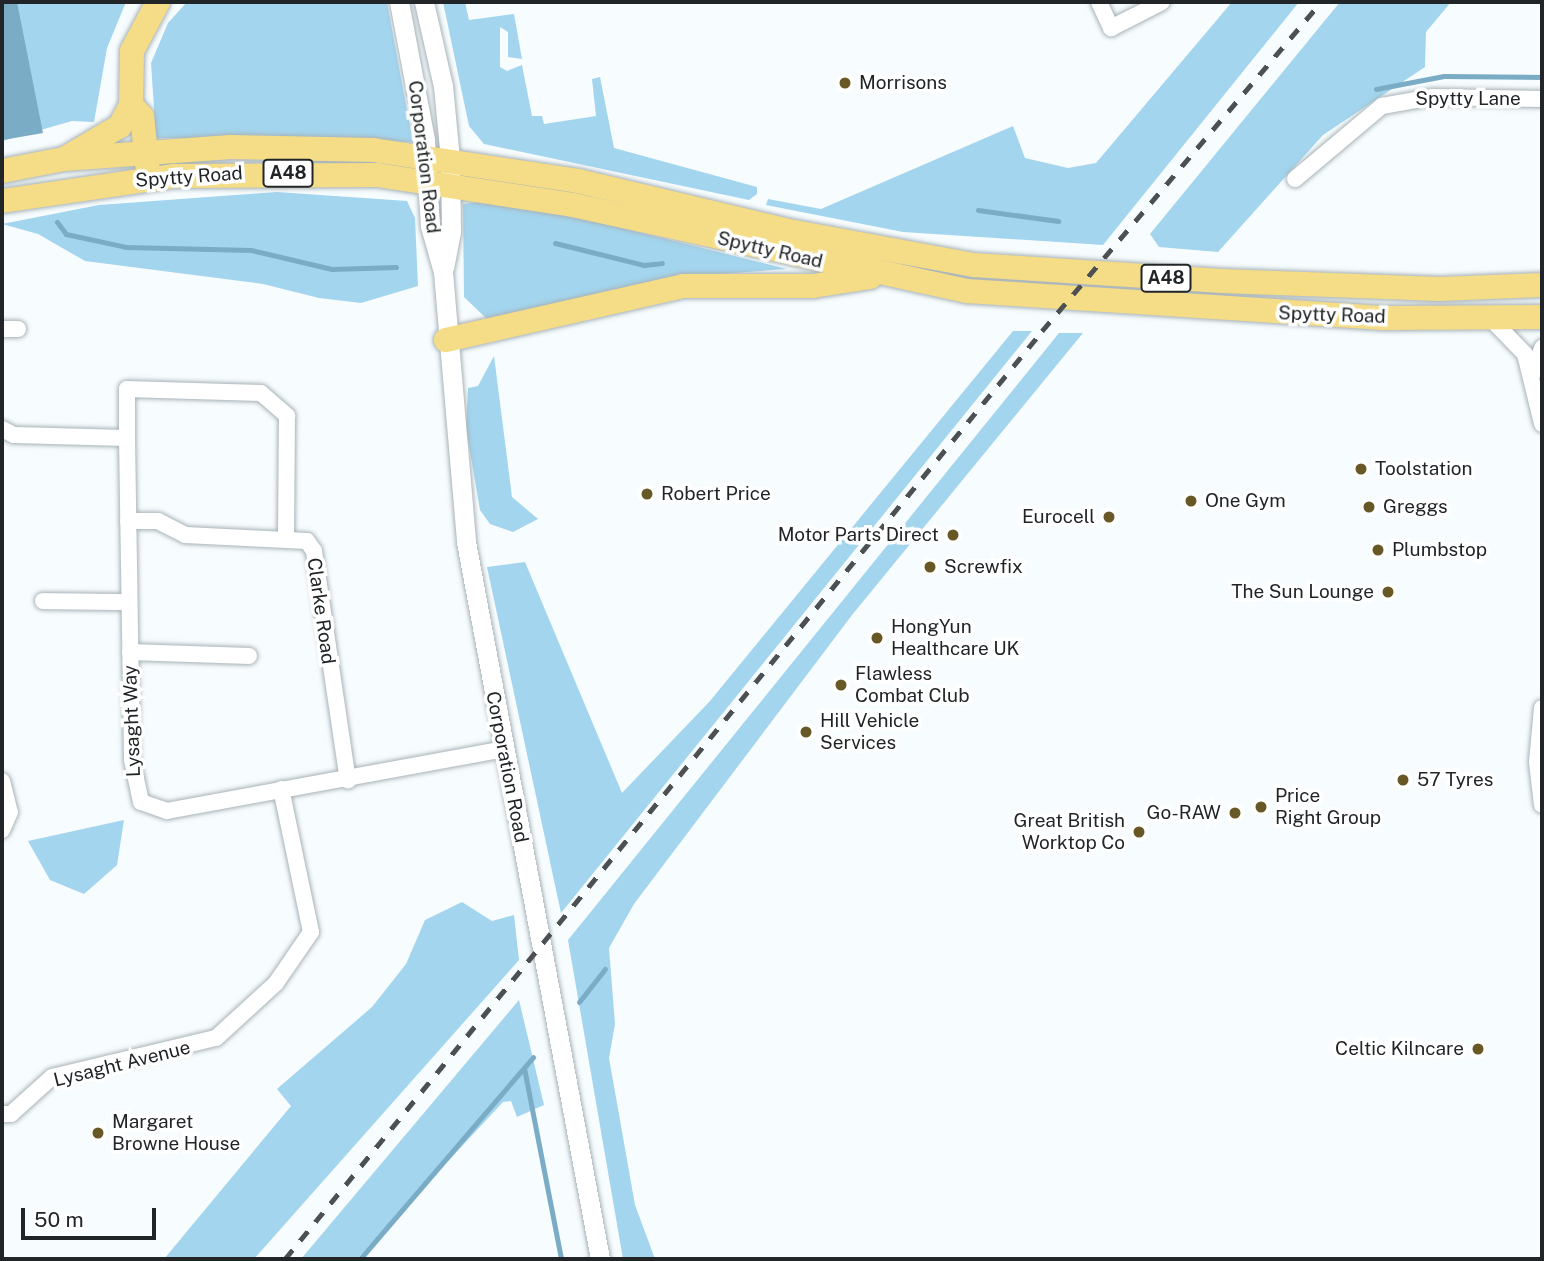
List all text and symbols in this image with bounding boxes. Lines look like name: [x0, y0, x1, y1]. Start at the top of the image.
place label: Morrisons: [859, 72, 947, 94]
marker: Morrisons: [837, 75, 853, 91]
street label: Corporation Road: [403, 79, 445, 235]
street label: Spytty Lane: [1415, 88, 1521, 110]
road number: A48: [262, 158, 314, 188]
street label: Spytty Road: [134, 162, 244, 192]
street label: Spytty Road: [715, 227, 825, 273]
road number: A48: [1140, 264, 1192, 292]
street label: Spytty Road: [1278, 302, 1386, 328]
place label: Toolstation: [1375, 458, 1473, 480]
marker: Toolstation: [1353, 461, 1369, 477]
place label: Robert Price: [661, 483, 771, 505]
marker: Robert Price: [639, 486, 655, 502]
place label: One Gym: [1205, 490, 1286, 512]
marker: One Gym: [1183, 493, 1199, 509]
place label: Greggs: [1383, 496, 1448, 518]
marker: Greggs: [1361, 499, 1377, 515]
place label: Eurocell: [1022, 506, 1095, 528]
marker: Eurocell: [1101, 509, 1117, 525]
place label: Motor Parts Direct: [778, 524, 939, 546]
marker: Motor Parts Direct: [945, 527, 961, 543]
place label: Plumbstop: [1392, 539, 1487, 561]
marker: Plumbstop: [1370, 542, 1386, 558]
street label: Clarke Road: [302, 556, 340, 666]
place label: Screwfix: [944, 556, 1023, 578]
marker: Screwfix: [922, 559, 938, 575]
place label: The Sun Lounge: [1231, 581, 1374, 603]
marker: The Sun Lounge: [1380, 584, 1396, 600]
place label: HongYun Healthcare UK: [891, 616, 1020, 660]
marker: HongYun Healthcare UK: [869, 630, 885, 646]
place label: Flawless Combat Club: [855, 663, 970, 707]
street label: Lysaght Way: [119, 664, 145, 778]
marker: Flawless Combat Club: [833, 677, 849, 693]
street label: Corporation Road: [481, 689, 533, 845]
place label: Hill Vehicle Services: [820, 710, 920, 754]
marker: Hill Vehicle Services: [798, 724, 814, 740]
place label: 57 Tyres: [1417, 769, 1493, 791]
marker: 57 Tyres: [1395, 772, 1411, 788]
place label: Price Right Group: [1275, 785, 1381, 829]
marker: Price Right Group: [1253, 799, 1269, 815]
place label: Go-RAW: [1147, 802, 1221, 824]
marker: Go-RAW: [1227, 805, 1243, 821]
place label: Great British Worktop Co: [1014, 810, 1125, 854]
marker: Great British Worktop Co: [1131, 824, 1147, 840]
street label: Lysaght Avenue: [51, 1036, 193, 1092]
place label: Celtic Kilncare: [1335, 1038, 1464, 1060]
marker: Celtic Kilncare: [1470, 1041, 1486, 1057]
place label: Margaret Browne House: [112, 1111, 240, 1155]
marker: Margaret Browne House: [90, 1125, 106, 1141]
scale bar: [24, 1194, 159, 1238]
text: 50 m: [34, 1207, 84, 1232]

